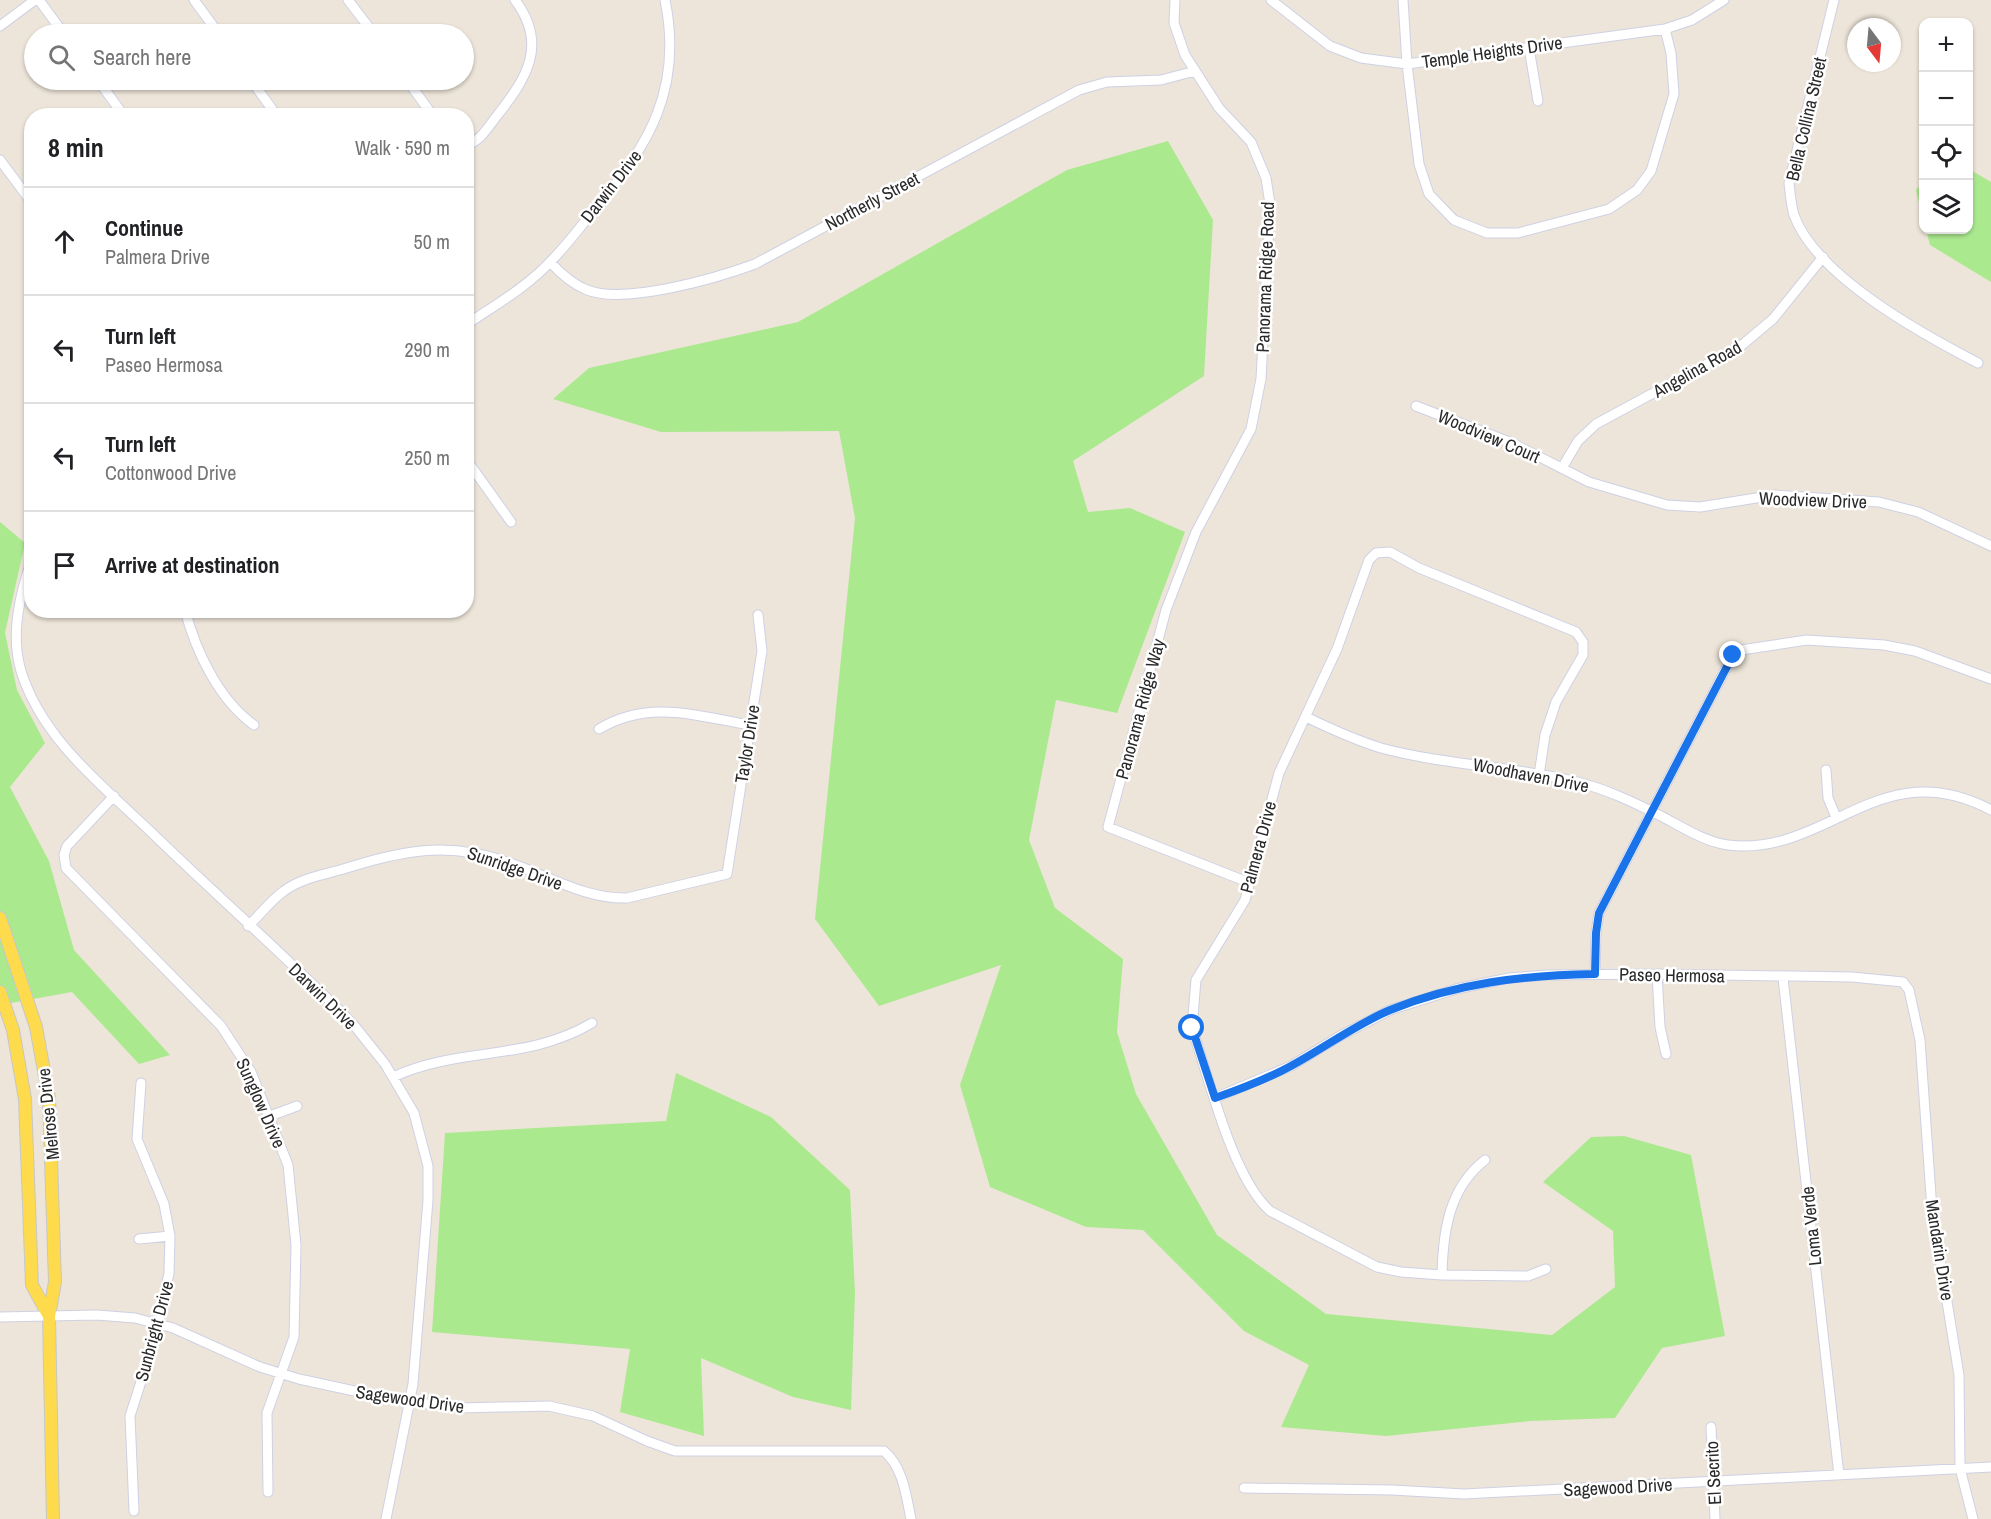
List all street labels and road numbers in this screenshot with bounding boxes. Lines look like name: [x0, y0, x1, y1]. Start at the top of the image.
street label: Temple Heights Drive: [1420, 30, 1564, 74]
street label: Bella Collina Street: [1780, 55, 1832, 183]
street label: Darwin Drive: [575, 144, 647, 228]
street label: Northerly Street: [821, 166, 923, 236]
street label: Panorama Ridge Road: [1250, 201, 1280, 353]
street label: Angelina Road: [1647, 334, 1746, 404]
street label: Woodview Court: [1434, 403, 1544, 469]
street label: Woodview Drive: [1759, 486, 1867, 514]
street label: Panorama Ridge Way: [1109, 635, 1171, 782]
street label: Taylor Drive: [728, 703, 766, 785]
street label: Woodhaven Drive: [1471, 751, 1591, 799]
street label: Palmera Drive: [1234, 798, 1282, 896]
street label: Sunridge Drive: [464, 840, 566, 896]
street label: Darwin Drive: [283, 957, 363, 1035]
street label: Paseo Hermosa: [1619, 962, 1725, 988]
street label: Sunglow Drive: [230, 1054, 292, 1152]
street label: Melrose Drive: [31, 1067, 65, 1161]
street label: Loma Verde: [1794, 1185, 1828, 1267]
street label: Mandarin Drive: [1920, 1198, 1960, 1302]
street label: Sunbright Drive: [129, 1278, 179, 1384]
street label: Sagewood Drive: [354, 1379, 466, 1419]
street label: El Secrito: [1699, 1440, 1727, 1506]
street label: Sagewood Drive: [1563, 1472, 1673, 1502]

